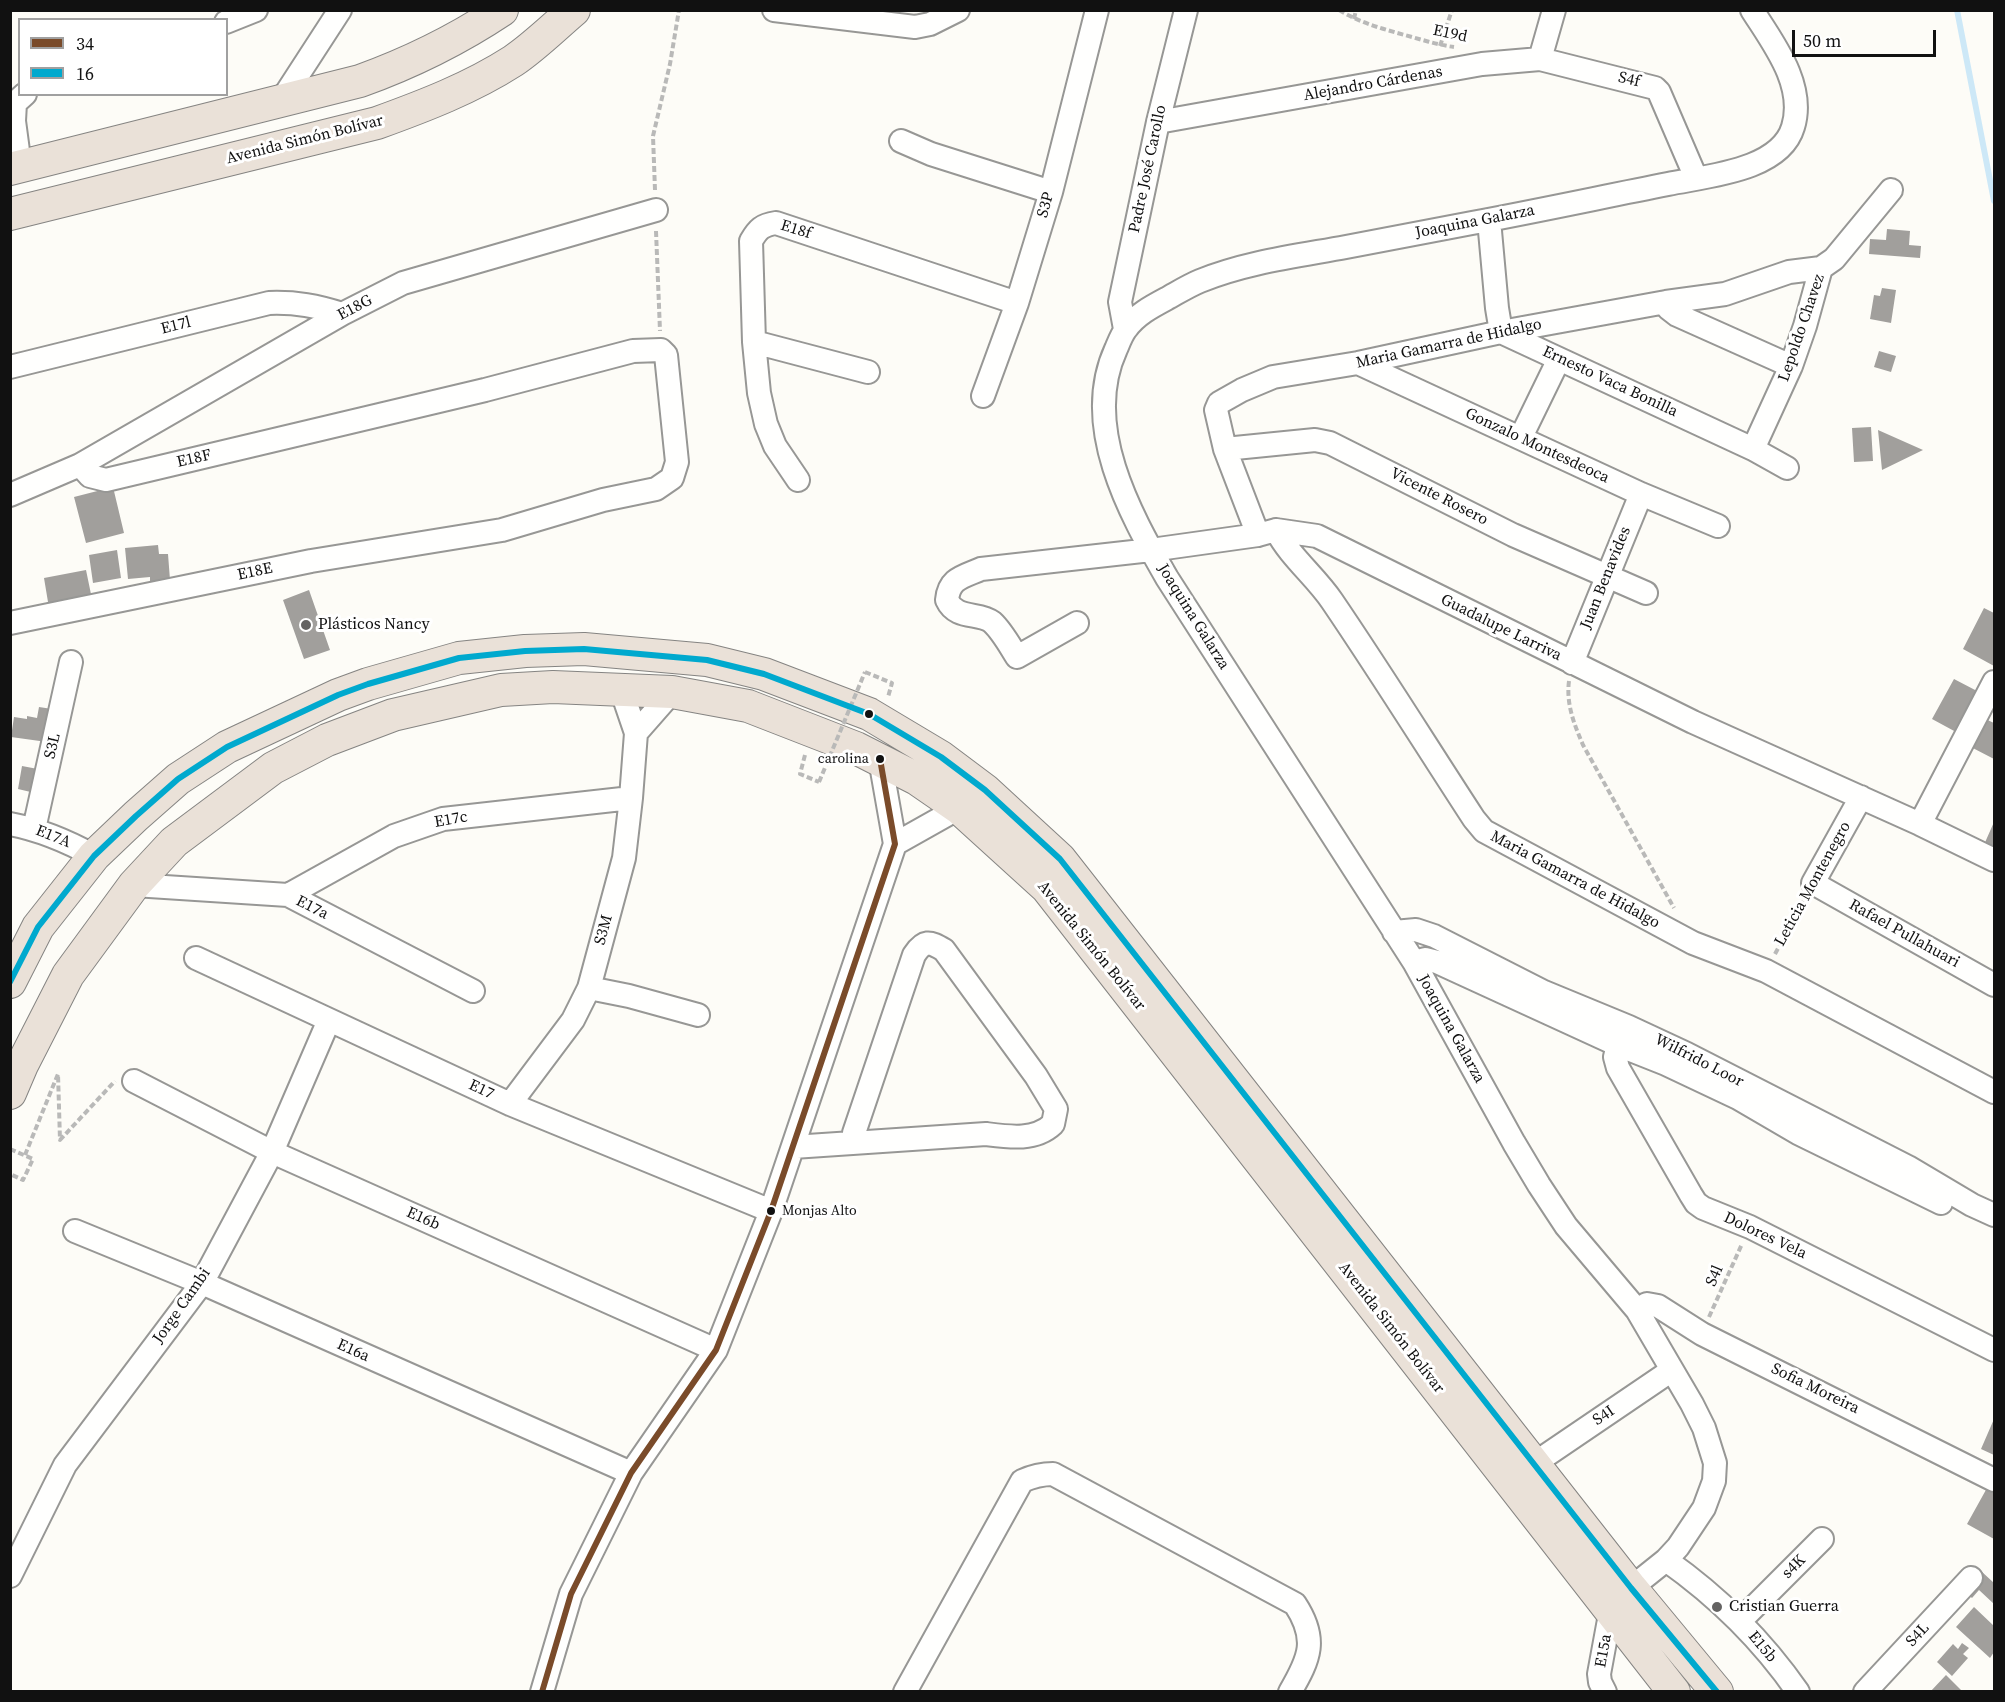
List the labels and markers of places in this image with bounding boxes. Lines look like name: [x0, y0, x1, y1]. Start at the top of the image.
place label: Plásticos Nancy: [318, 615, 430, 635]
marker: Plásticos Nancy: [299, 618, 313, 632]
unlabelled marker: [863, 708, 875, 720]
place label: carolina: [818, 751, 869, 767]
marker: carolina: [874, 753, 886, 765]
place label: Monjas Alto: [782, 1203, 857, 1219]
marker: Monjas Alto: [765, 1205, 777, 1217]
place label: Cristian Guerra: [1729, 1597, 1839, 1617]
marker: Cristian Guerra: [1710, 1600, 1724, 1614]

